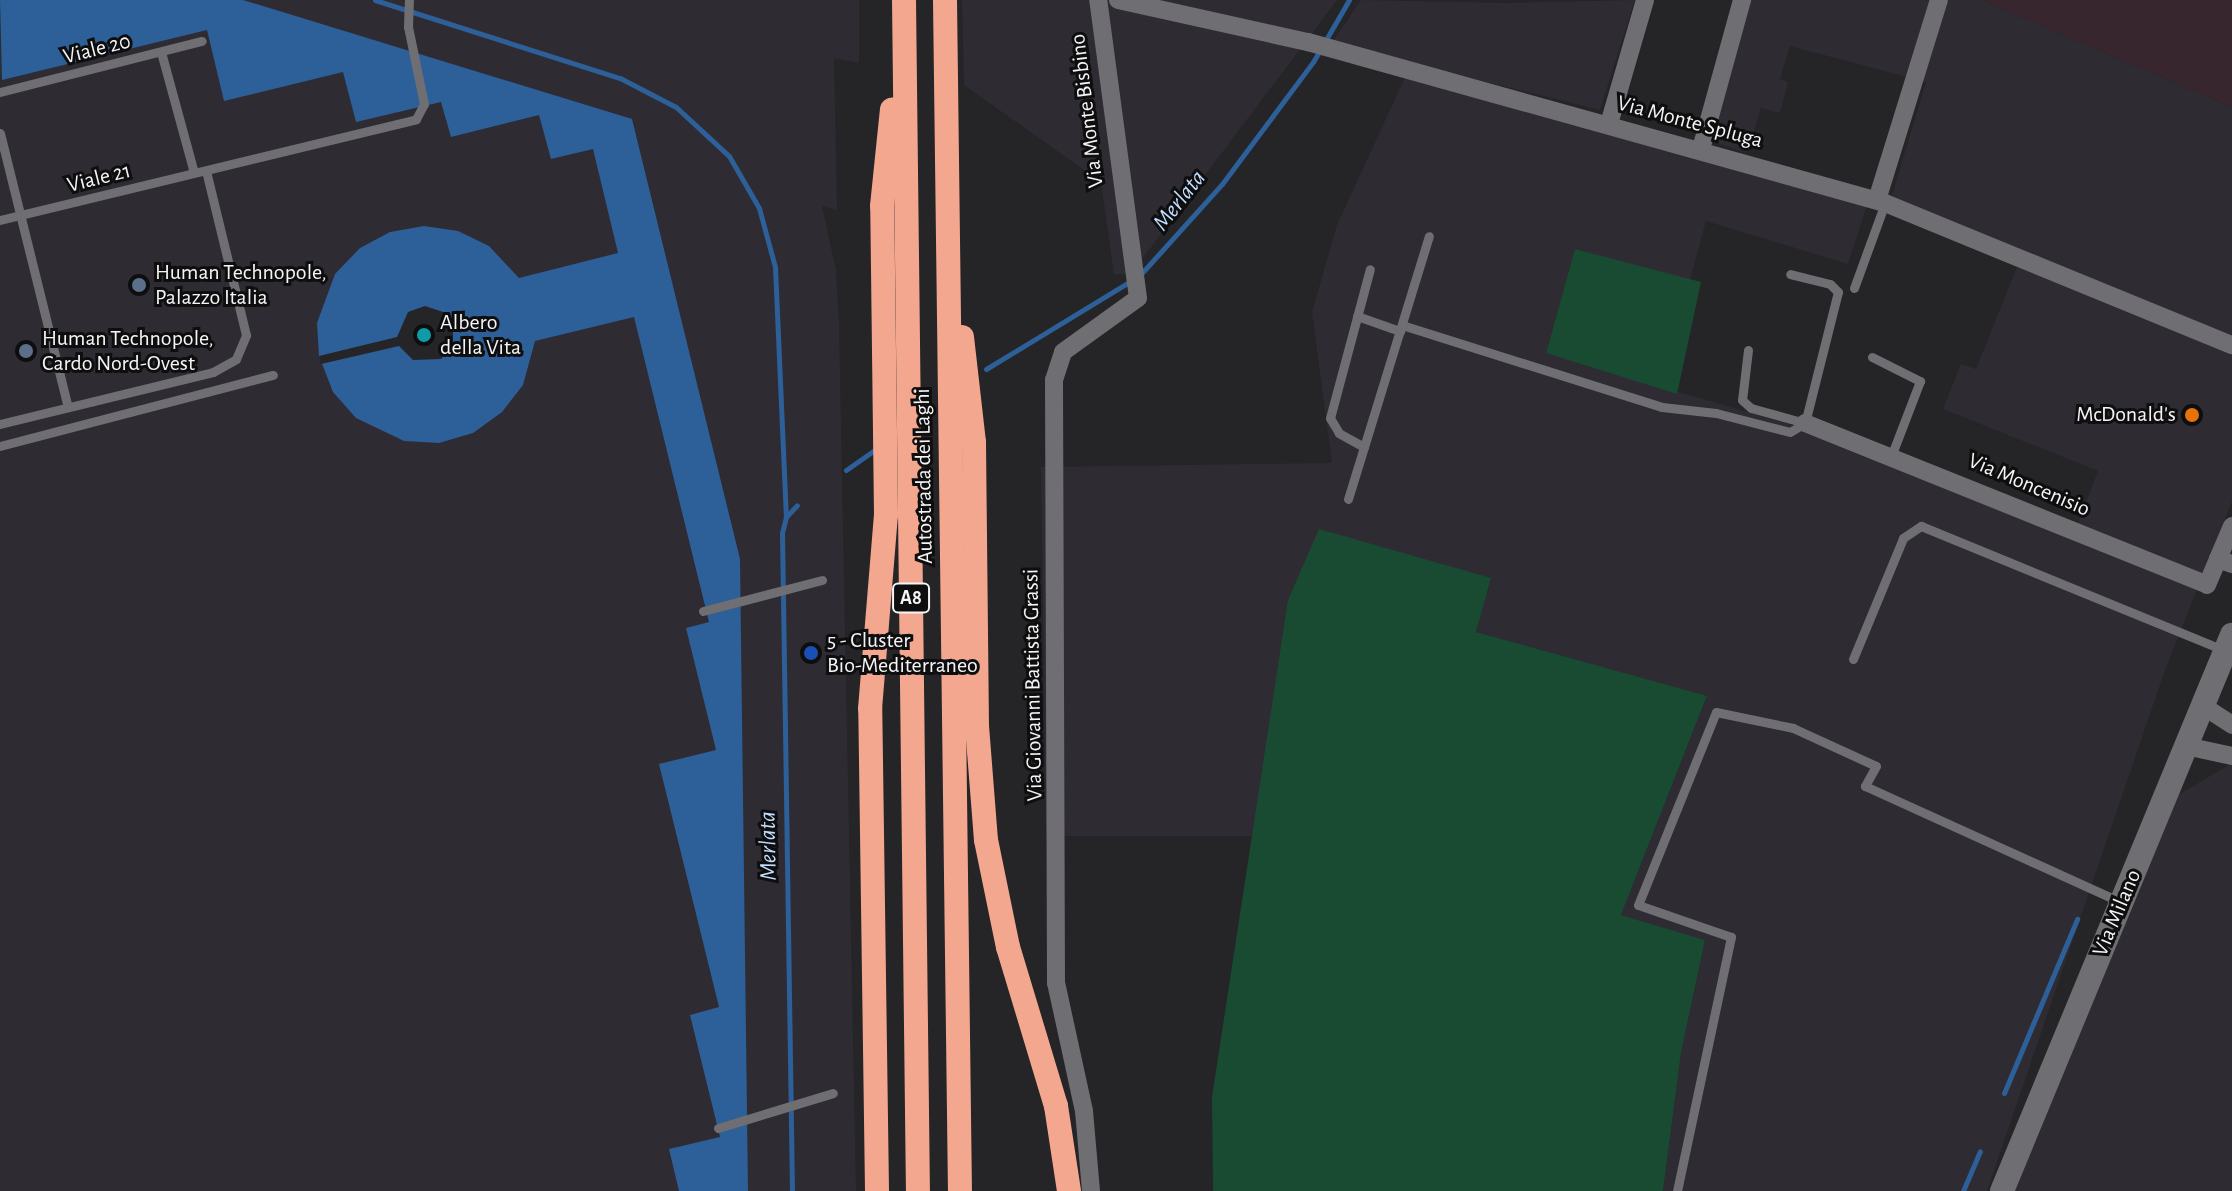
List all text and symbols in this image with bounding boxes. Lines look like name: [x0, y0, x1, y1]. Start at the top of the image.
street label: Viale 20: [60, 28, 134, 70]
street label: Via Monte Bisbino: [1064, 33, 1110, 189]
street label: Via Monte Spluga: [1614, 90, 1766, 154]
street label: Viale 21: [64, 157, 134, 199]
water label: Merlata: [1147, 165, 1213, 237]
place label: Human Technopole, Palazzo Italia: [155, 259, 327, 310]
marker: Human Technopole, Palazzo Italia: [130, 276, 148, 294]
place label: Albero della Vita: [440, 309, 521, 360]
place label: Human Technopole, Cardo Nord-Ovest: [42, 325, 214, 376]
marker: Albero della Vita: [415, 326, 433, 344]
marker: Human Technopole, Cardo Nord-Ovest: [17, 342, 35, 360]
street label: Autostrada dei Laghi: [909, 388, 939, 564]
place label: McDonald's: [2076, 402, 2176, 428]
marker: McDonald's: [2183, 406, 2201, 424]
street label: Via Moncenisio: [1964, 447, 2094, 523]
street label: Via Giovanni Battista Grassi: [1018, 568, 1048, 802]
road number: A8: [891, 582, 931, 614]
place label: 5 - Cluster Bio-Mediterraneo: [827, 627, 978, 678]
marker: 5 - Cluster Bio-Mediterraneo: [802, 644, 820, 662]
water label: Merlata: [754, 811, 784, 881]
street label: Via Milano: [2087, 866, 2147, 960]

